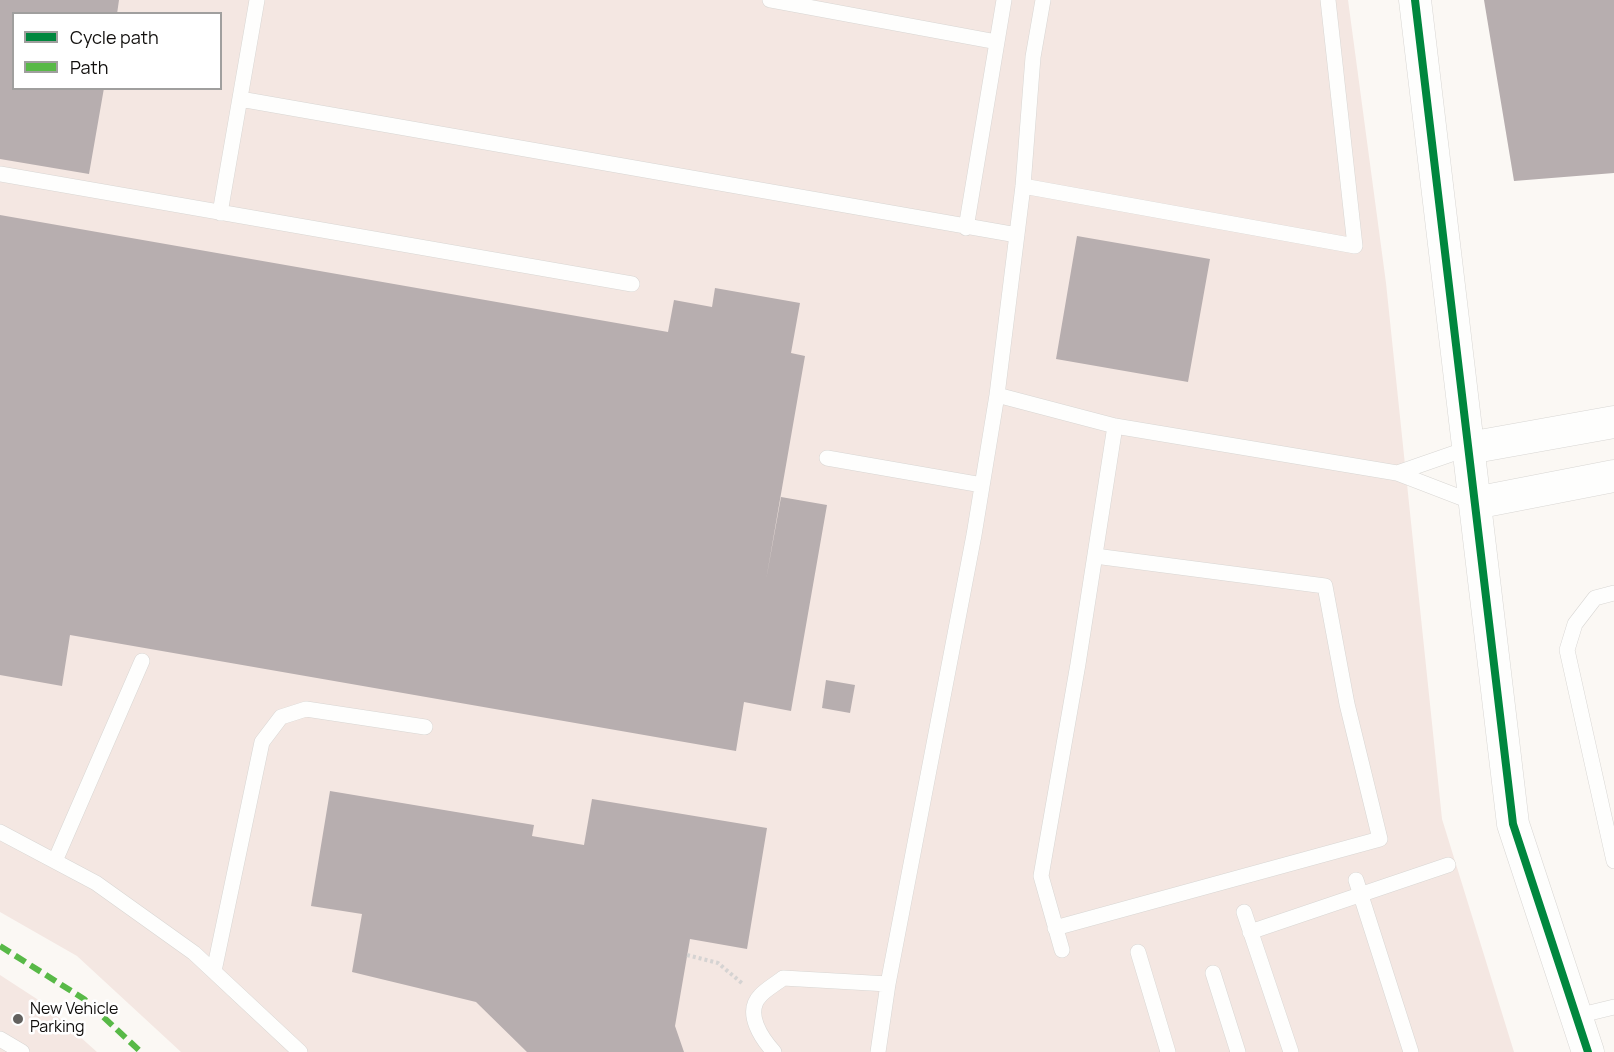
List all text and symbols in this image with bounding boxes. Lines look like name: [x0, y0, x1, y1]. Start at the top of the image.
legend: [12, 12, 222, 90]
text: Cycle path: [70, 25, 159, 49]
text: Path: [70, 55, 108, 79]
place label: New Vehicle Parking: [30, 1000, 118, 1038]
marker: New Vehicle Parking: [11, 1012, 25, 1026]

